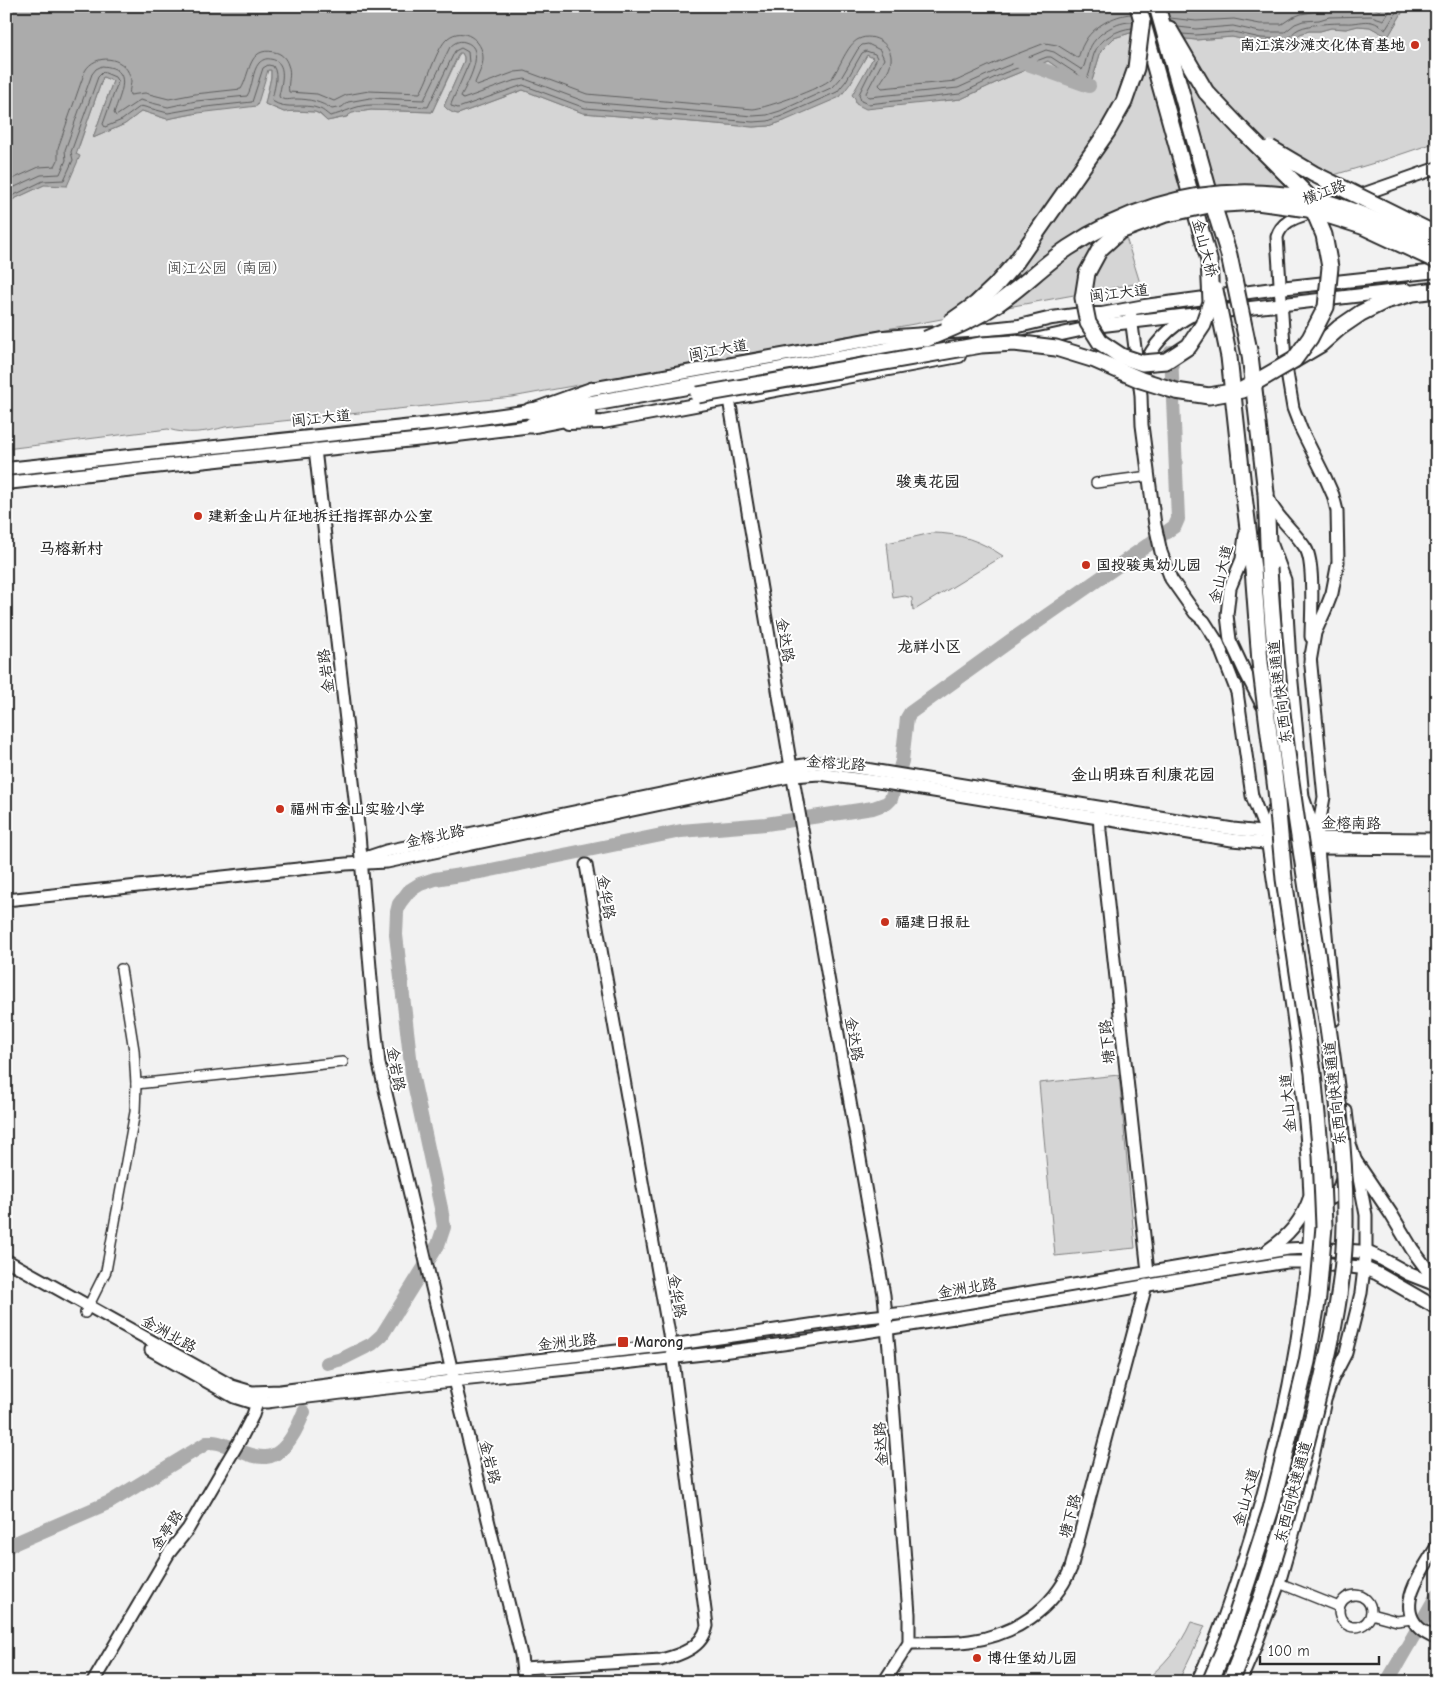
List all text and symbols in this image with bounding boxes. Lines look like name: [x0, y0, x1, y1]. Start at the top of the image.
place label: 南江滨沙滩文化体育基地: [1240, 36, 1405, 54]
marker: 南江滨沙滩文化体育基地: [1409, 39, 1421, 51]
street label: 横江路: [1300, 176, 1348, 208]
street label: 金山大桥: [1189, 217, 1221, 279]
park label: 闽江公园（南园）: [167, 259, 287, 277]
street label: 闽江大道: [1088, 280, 1150, 306]
street label: 闽江大道: [687, 336, 749, 364]
street label: 闽江大道: [290, 406, 352, 430]
district label: 骏夷花园: [896, 473, 960, 491]
place label: 建新金山片征地拆迁指挥部办公室: [208, 507, 433, 525]
marker: 建新金山片征地拆迁指挥部办公室: [192, 510, 204, 522]
district label: 马榕新村: [39, 540, 103, 558]
street label: 金山大道: [1205, 543, 1237, 605]
place label: 国投骏夷幼儿园: [1096, 556, 1201, 574]
marker: 国投骏夷幼儿园: [1080, 559, 1092, 571]
street label: 金达路: [772, 616, 798, 664]
district label: 龙祥小区: [897, 638, 961, 656]
street label: 东西向快速通道: [1265, 639, 1295, 745]
street label: 金岩路: [314, 648, 338, 694]
street label: 金榕北路: [805, 752, 867, 774]
district label: 金山明珠百利康花园: [1071, 766, 1215, 784]
place label: 福州市金山实验小学: [290, 800, 425, 818]
marker: 福州市金山实验小学: [274, 803, 286, 815]
street label: 金榕南路: [1321, 813, 1381, 833]
street label: 金榕北路: [404, 821, 466, 851]
street label: 金华路: [593, 873, 619, 921]
place label: 福建日报社: [895, 913, 970, 931]
marker: 福建日报社: [879, 916, 891, 928]
street label: 金达路: [841, 1015, 867, 1063]
street label: 塘下路: [1096, 1019, 1118, 1065]
street label: 东西向快速通道: [1321, 1040, 1349, 1146]
street label: 金岩路: [383, 1045, 409, 1093]
street label: 金山大道: [1276, 1072, 1300, 1134]
street label: 金华路: [664, 1272, 690, 1320]
street label: 金洲北路: [936, 1274, 998, 1302]
street label: 金洲北路: [138, 1312, 200, 1356]
street label: 金洲北路: [536, 1330, 598, 1354]
place label: Marong: [634, 1333, 684, 1351]
marker: Marong: [616, 1335, 630, 1349]
street label: 金达路: [870, 1421, 892, 1467]
street label: 金岩路: [476, 1438, 504, 1486]
street label: 东西向快速通道: [1271, 1439, 1315, 1545]
street label: 金山大道: [1229, 1466, 1263, 1528]
street label: 塘下路: [1055, 1492, 1085, 1540]
street label: 金亭路: [147, 1506, 187, 1554]
scale bar: [1260, 1633, 1379, 1665]
text: 100 m: [1268, 1642, 1310, 1660]
place label: 博仕堡幼儿园: [987, 1649, 1077, 1667]
marker: 博仕堡幼儿园: [971, 1652, 983, 1664]

